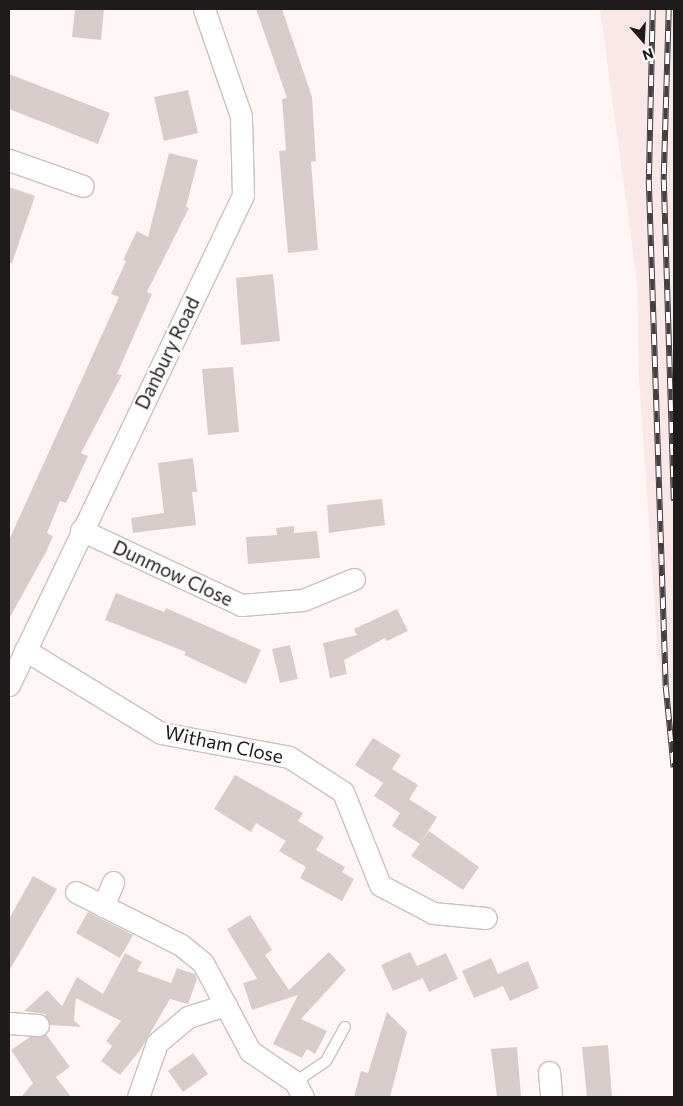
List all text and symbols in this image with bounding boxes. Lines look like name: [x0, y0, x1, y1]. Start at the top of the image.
north arrow: [618, 15, 668, 65]
text: N: [640, 45, 656, 64]
street label: Danbury Road: [130, 293, 204, 413]
street label: Dunmow Close: [109, 535, 237, 611]
street label: Witham Close: [163, 720, 285, 768]

